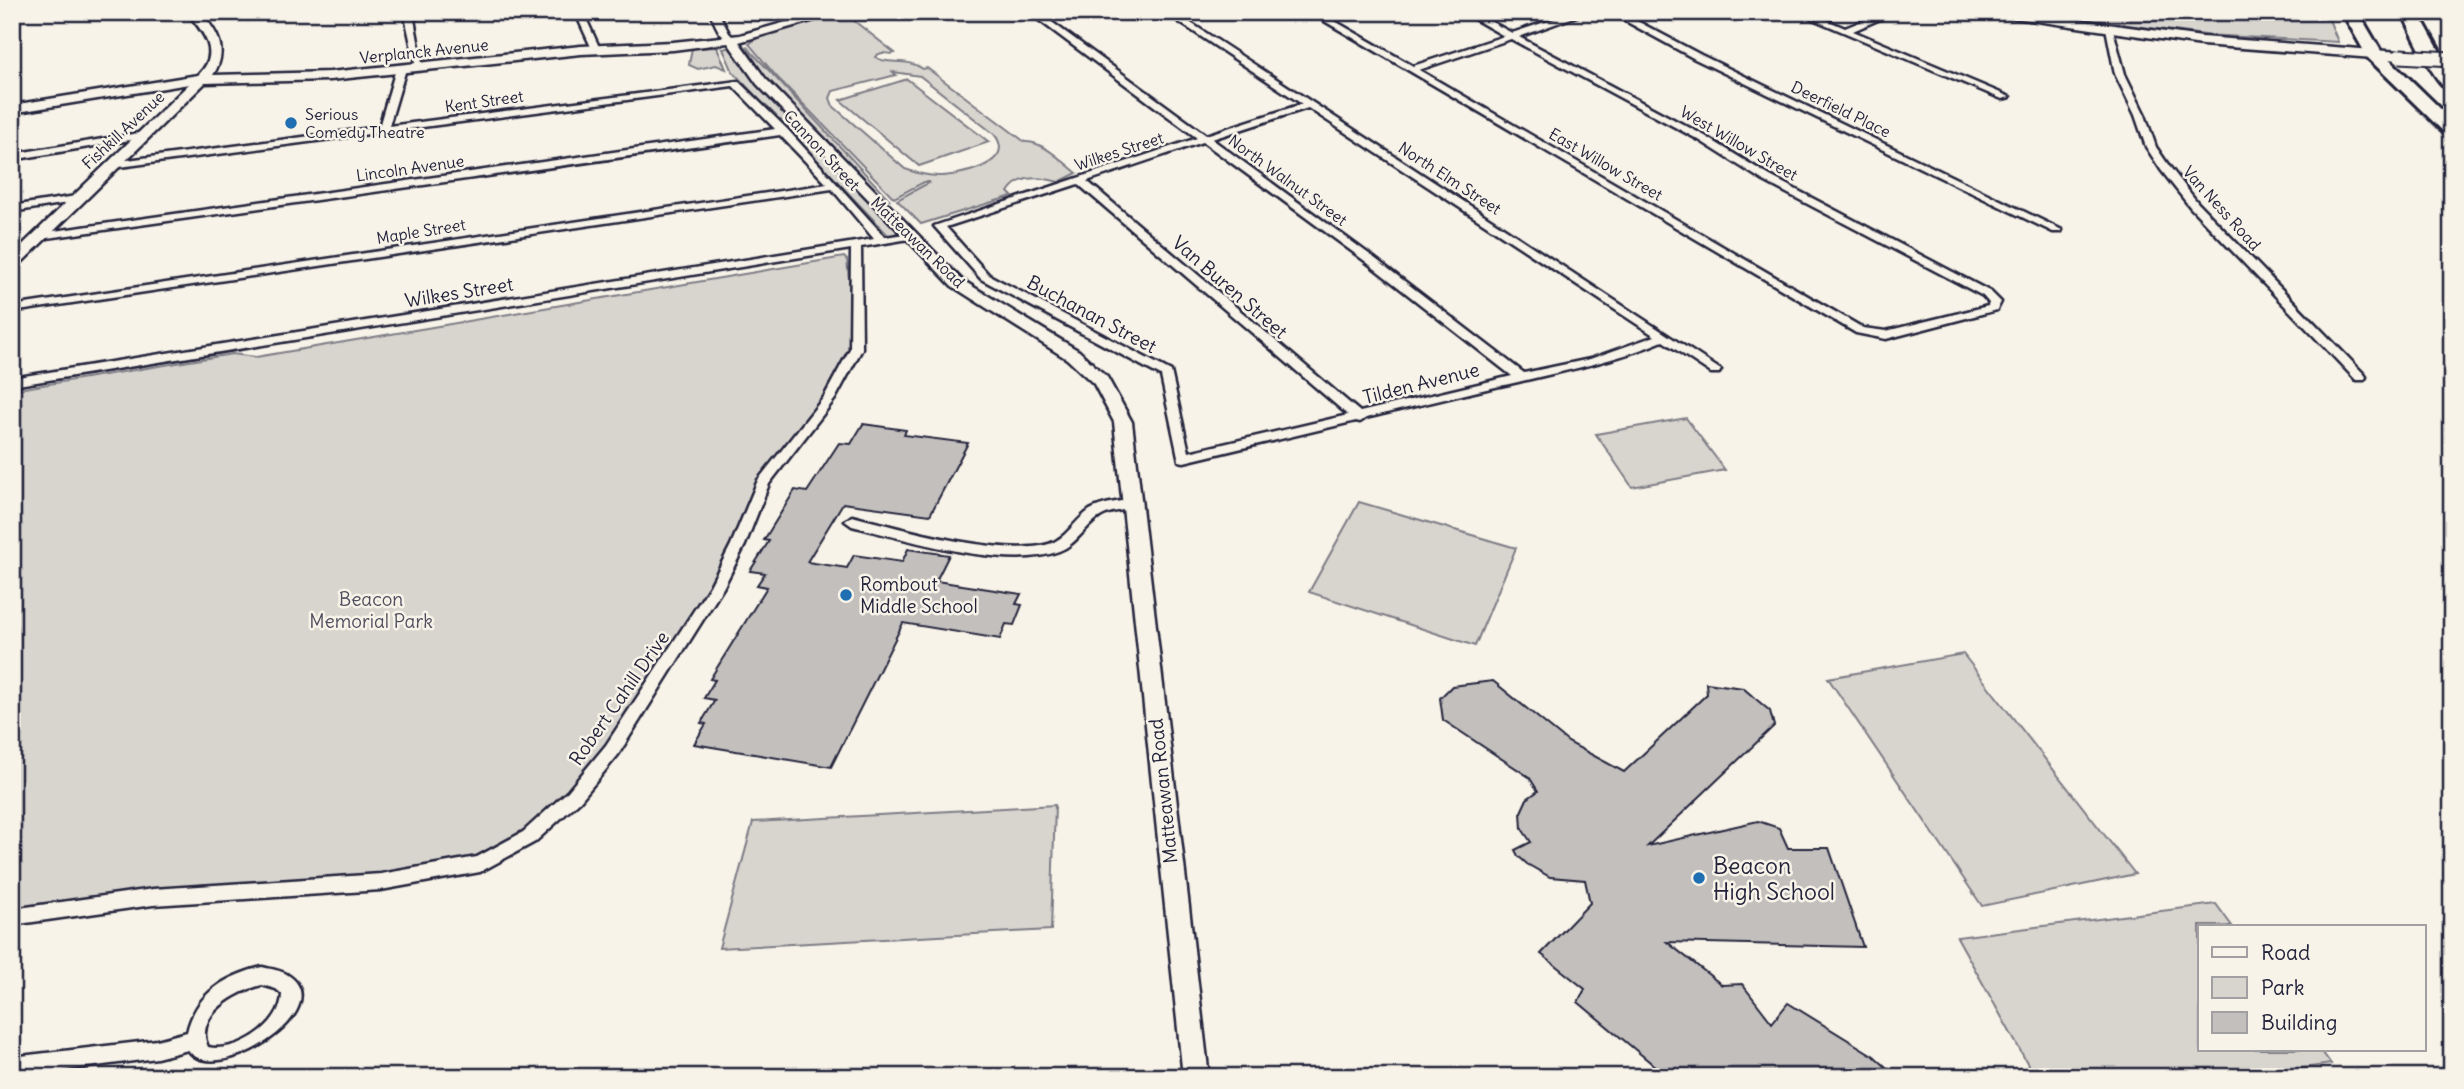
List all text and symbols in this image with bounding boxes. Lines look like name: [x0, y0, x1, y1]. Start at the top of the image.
street label: Verplanck Avenue: [359, 34, 489, 68]
street label: Deerfield Place: [1788, 76, 1894, 142]
street label: Kent Street: [443, 86, 525, 116]
street label: Fishkill Avenue: [78, 87, 168, 173]
street label: West Willow Street: [1677, 101, 1802, 185]
place label: Serious Comedy Theatre: [305, 104, 425, 142]
street label: Cannon Street: [780, 106, 865, 195]
marker: Serious Comedy Theatre: [283, 115, 299, 131]
street label: East Willow Street: [1545, 123, 1667, 205]
street label: Wilkes Street: [1072, 127, 1166, 175]
street label: North Walnut Street: [1225, 130, 1352, 230]
street label: North Elm Street: [1395, 137, 1506, 219]
street label: Lincoln Avenue: [355, 151, 465, 185]
street label: Van Ness Road: [2179, 162, 2265, 254]
street label: Matteawan Road: [867, 192, 969, 292]
street label: Maple Street: [375, 214, 468, 248]
street label: Van Buren Street: [1168, 230, 1292, 344]
street label: Buchanan Street: [1023, 270, 1161, 358]
street label: Wilkes Street: [403, 272, 515, 312]
street label: Tilden Avenue: [1360, 357, 1482, 409]
place label: Rombout Middle School: [860, 572, 978, 618]
park label: Beacon Memorial Park: [309, 587, 433, 633]
marker: Rombout Middle School: [838, 587, 854, 603]
street label: Robert Cahill Drive: [564, 626, 674, 770]
street label: Matteawan Road: [1143, 717, 1183, 865]
place label: Beacon High School: [1713, 851, 1835, 906]
marker: Beacon High School: [1691, 870, 1707, 886]
legend: [2198, 925, 2426, 1050]
text: Road: [2261, 939, 2310, 966]
text: Park: [2261, 974, 2304, 1001]
text: Building: [2261, 1009, 2337, 1036]

